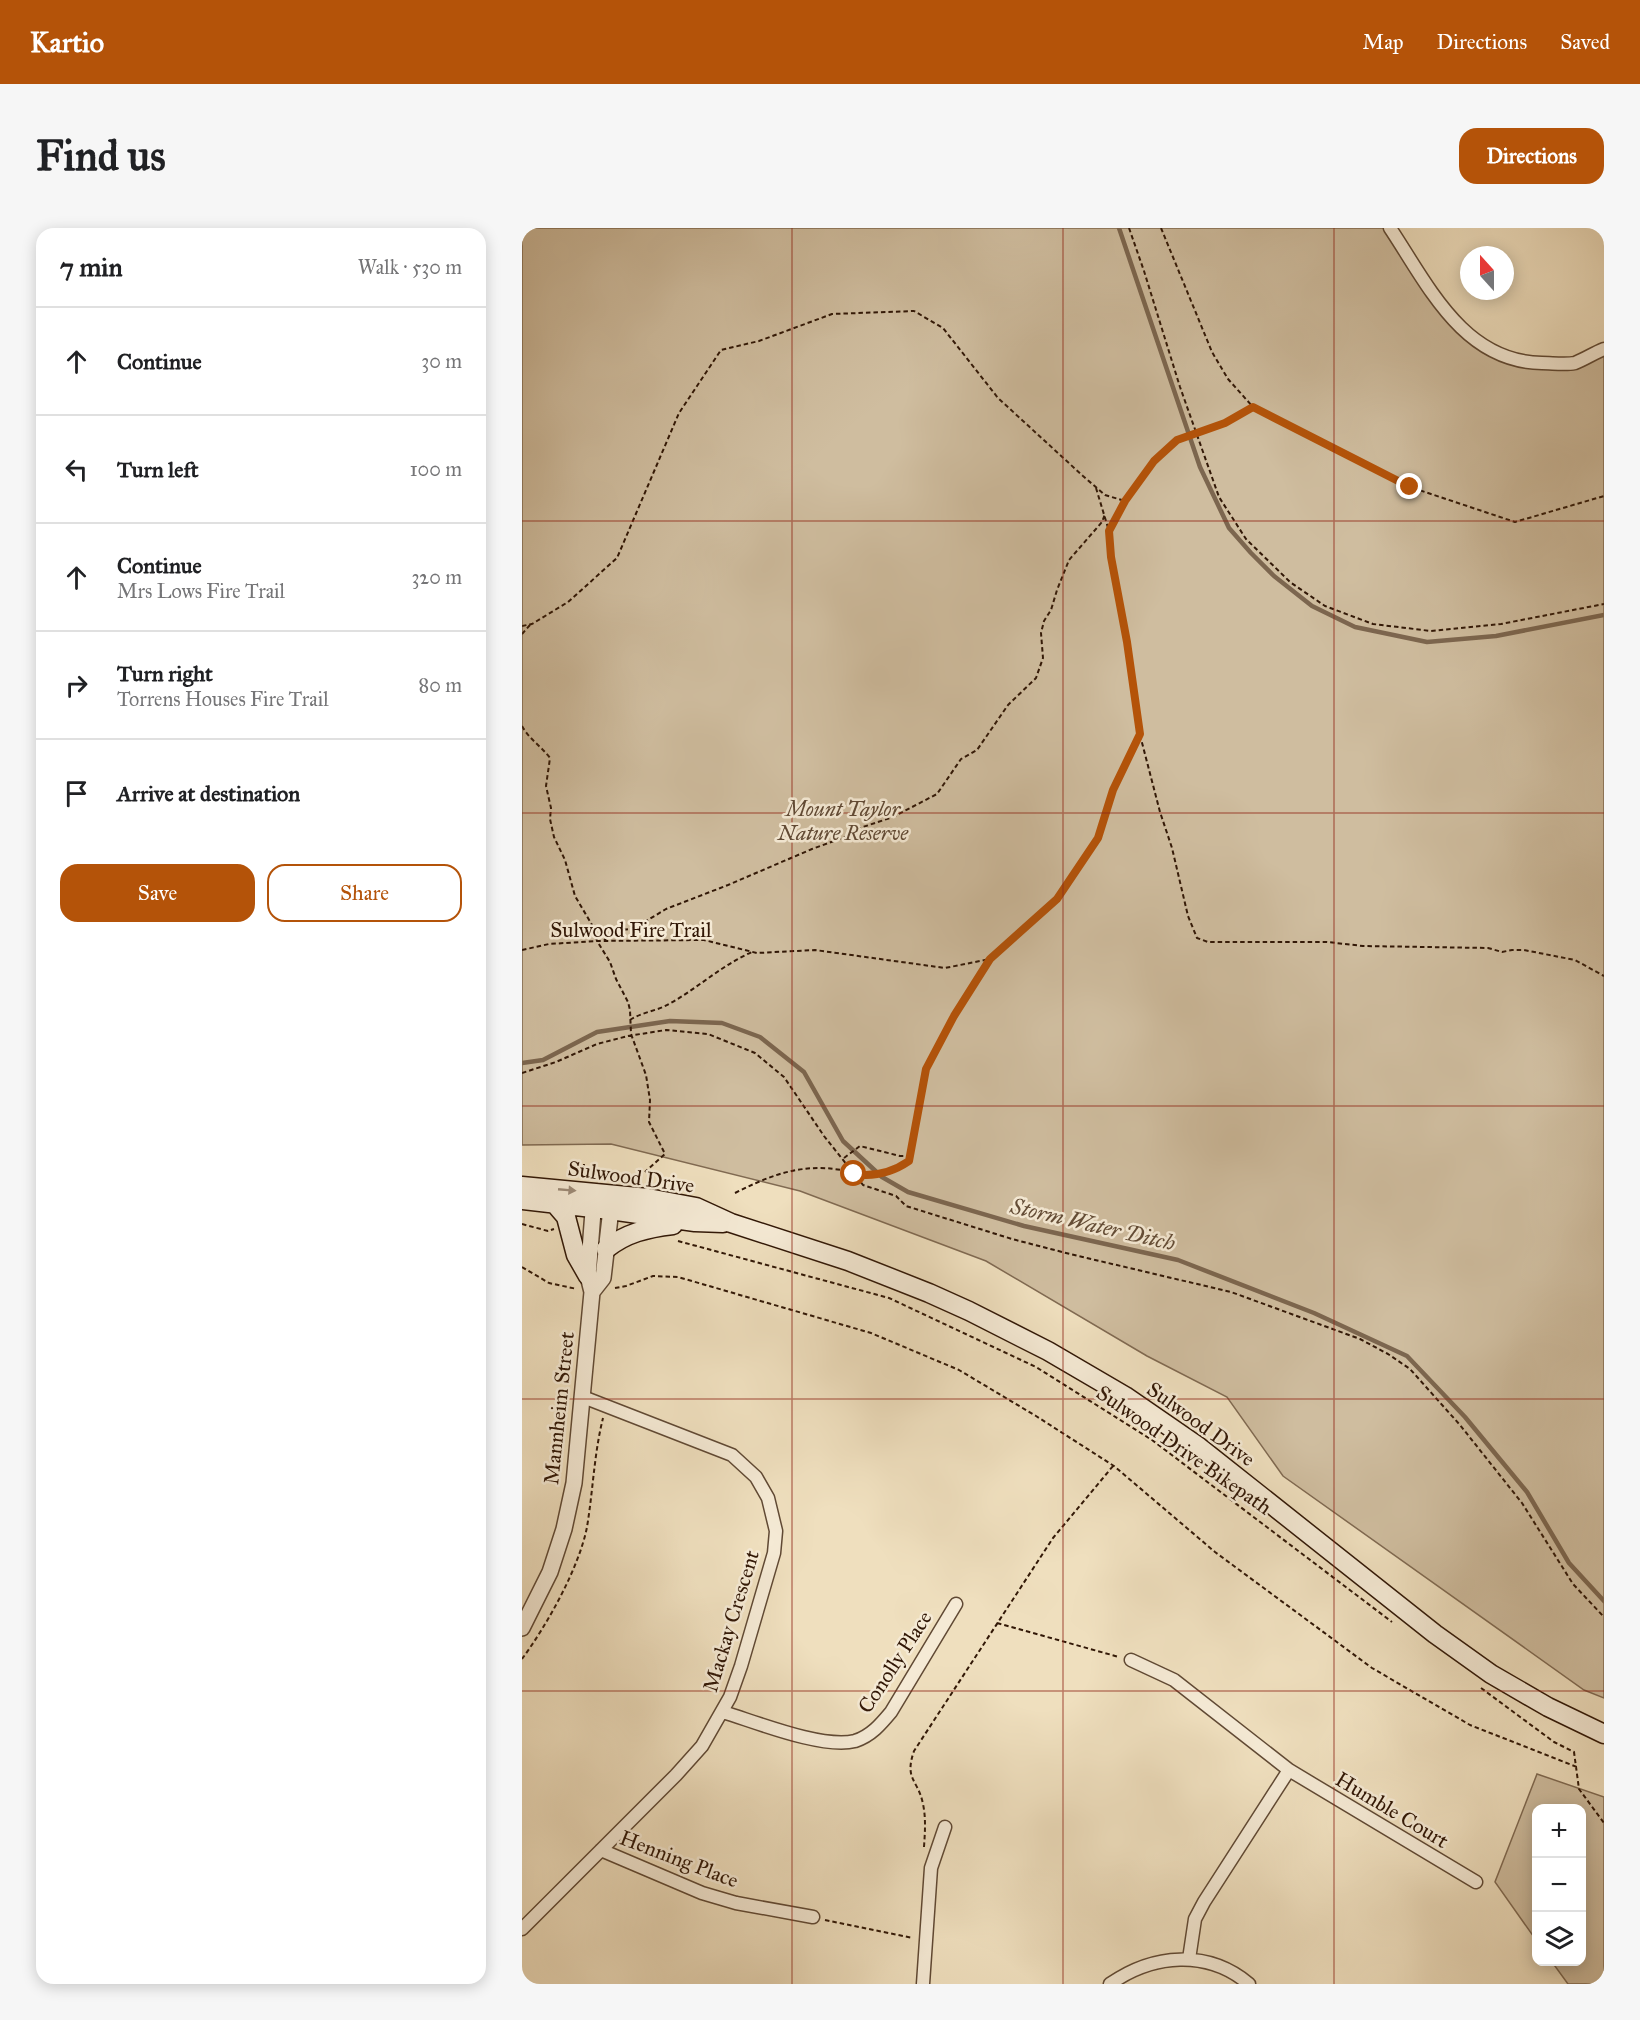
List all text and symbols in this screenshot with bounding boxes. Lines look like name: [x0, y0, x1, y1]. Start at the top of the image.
text: Kartio: [30, 25, 104, 60]
text: Map: [1363, 29, 1404, 55]
text: Directions: [1437, 29, 1527, 55]
text: Saved: [1560, 29, 1610, 55]
button: Directions: [1459, 128, 1604, 184]
text: Find us: [36, 130, 166, 182]
north arrow: [1460, 246, 1514, 300]
text: 7 min: [60, 251, 123, 283]
text: Walk · 530 m: [358, 255, 462, 279]
icon: ahead: [60, 345, 93, 378]
text: Continue: [117, 348, 202, 375]
text: 30 m: [421, 349, 462, 373]
icon: left: [60, 453, 93, 486]
text: Turn left: [117, 456, 199, 483]
text: 100 m: [410, 457, 462, 481]
route end: [1396, 473, 1422, 499]
text: Continue: [117, 552, 202, 579]
icon: ahead: [60, 561, 93, 594]
text: 320 m: [411, 565, 462, 589]
text: Mrs Lows Fire Trail: [117, 579, 285, 603]
text: Turn right: [117, 660, 213, 687]
icon: right: [60, 669, 93, 702]
text: 80 m: [419, 673, 462, 697]
text: Torrens Houses Fire Trail: [117, 687, 329, 711]
icon: arrive: [60, 777, 93, 810]
text: Arrive at destination: [117, 780, 300, 807]
park label: Mount Taylor Nature Reserve: [777, 796, 909, 846]
button: Save: [60, 864, 255, 922]
button: Share: [267, 864, 462, 922]
street label: Sulwood Fire Trail: [550, 917, 712, 943]
street label: Sulwood Drive: [566, 1155, 696, 1199]
route start: [840, 1160, 866, 1186]
one-way arrow: [558, 1185, 577, 1195]
water label: Storm Water Ditch: [1007, 1192, 1178, 1257]
street label: Mannheim Street: [538, 1330, 580, 1486]
street label: Sulwood Drive: [1142, 1376, 1260, 1472]
street label: Sulwood Drive Bikepath: [1091, 1380, 1277, 1521]
street label: Mackay Crescent: [697, 1546, 765, 1695]
street label: Conolly Place: [852, 1606, 938, 1718]
street label: Humble Court: [1331, 1766, 1454, 1854]
map controls: [1532, 1804, 1586, 1966]
button: +: [1532, 1804, 1586, 1858]
street label: Henning Place: [616, 1824, 742, 1894]
button: −: [1532, 1858, 1586, 1912]
button: layers: [1532, 1912, 1586, 1966]

